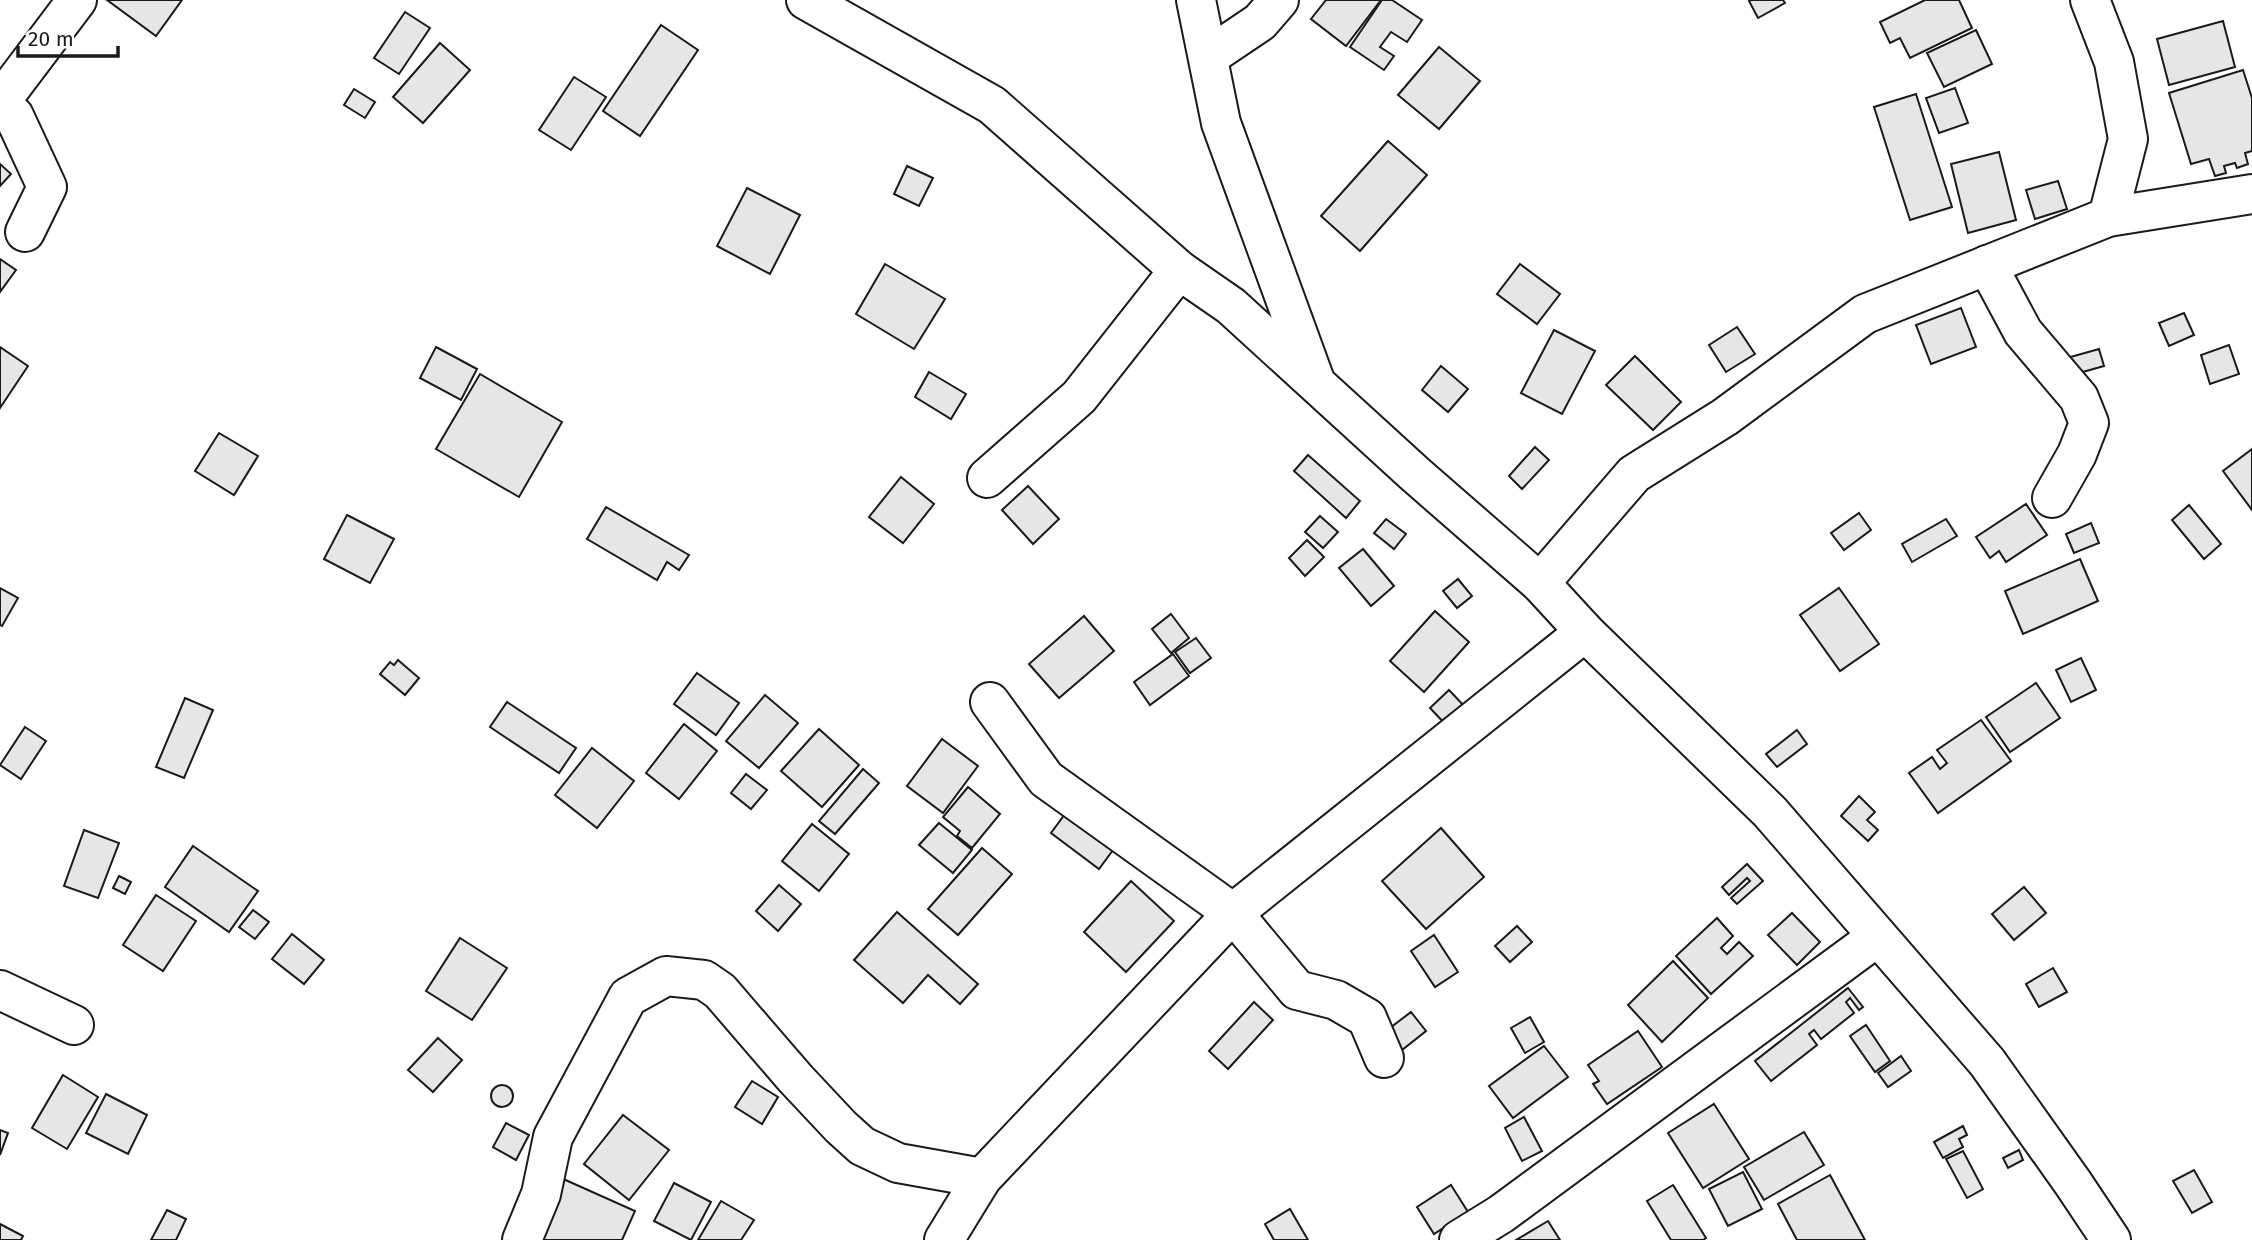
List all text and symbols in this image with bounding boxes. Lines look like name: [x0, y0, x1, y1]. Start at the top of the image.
scale bar: [18, 14, 117, 58]
text: 20 m: [28, 26, 74, 52]

